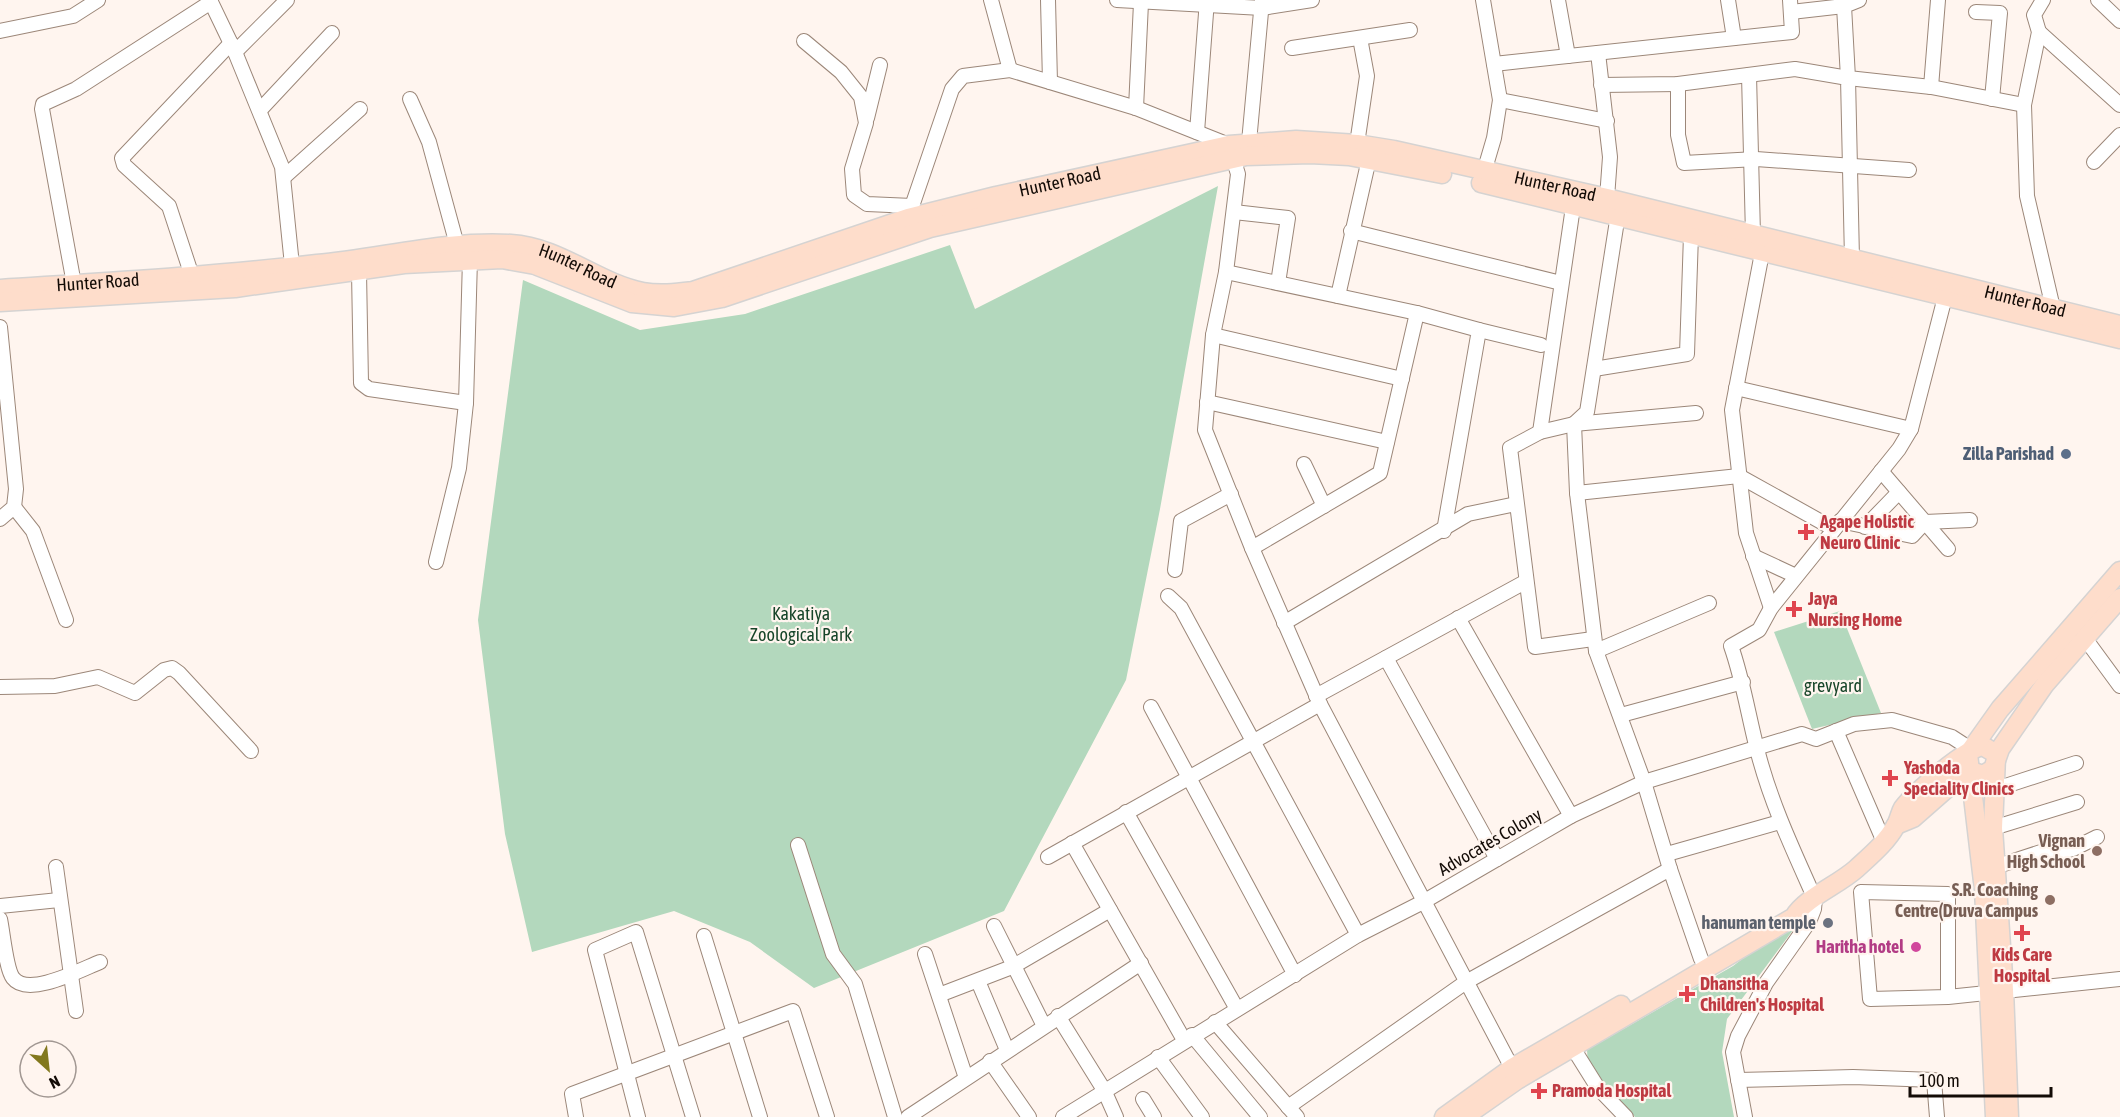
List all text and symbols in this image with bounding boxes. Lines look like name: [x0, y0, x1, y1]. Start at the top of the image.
street label: Hunter Road: [1017, 162, 1103, 201]
street label: Hunter Road: [1512, 166, 1598, 205]
street label: Hunter Road: [536, 239, 620, 293]
street label: Hunter Road: [56, 269, 140, 295]
street label: Hunter Road: [1982, 281, 2068, 321]
place label: Zilla Parishad: [1963, 443, 2054, 464]
marker: Zilla Parishad: [2059, 447, 2073, 461]
place label: Agape Holistic Neuro Clinic: [1819, 511, 1914, 553]
marker: Agape Holistic Neuro Clinic: [1797, 523, 1815, 541]
place label: Jaya Nursing Home: [1807, 588, 1902, 630]
marker: Jaya Nursing Home: [1785, 600, 1803, 618]
park label: Kakatiya Zoological Park: [750, 603, 852, 645]
park label: grevyard: [1804, 675, 1862, 696]
place label: Yashoda Speciality Clinics: [1903, 757, 2015, 799]
marker: Yashoda Speciality Clinics: [1881, 769, 1899, 787]
street label: Advocates Colony: [1434, 804, 1545, 880]
place label: Vignan High School: [2007, 830, 2085, 872]
marker: Vignan High School: [2090, 844, 2104, 858]
place label: S.R. Coaching Centre(Druva Campus: [1895, 879, 2039, 921]
marker: S.R. Coaching Centre(Druva Campus: [2043, 893, 2057, 907]
place label: hanuman temple: [1702, 912, 1816, 933]
marker: hanuman temple: [1821, 916, 1835, 930]
marker: Kids Care Hospital: [2013, 924, 2031, 942]
place label: Haritha hotel: [1816, 936, 1904, 957]
marker: Haritha hotel: [1909, 940, 1923, 954]
place label: Kids Care Hospital: [1992, 944, 2052, 986]
place label: Dhansitha Children's Hospital: [1700, 973, 1824, 1015]
marker: Dhansitha Children's Hospital: [1678, 985, 1696, 1003]
north arrow: [18, 1039, 78, 1099]
scale bar: [1910, 1060, 2051, 1098]
text: 100 m: [1919, 1070, 1960, 1091]
text: N: [47, 1072, 63, 1093]
place label: Pramoda Hospital: [1552, 1080, 1671, 1101]
marker: Pramoda Hospital: [1530, 1082, 1548, 1100]

